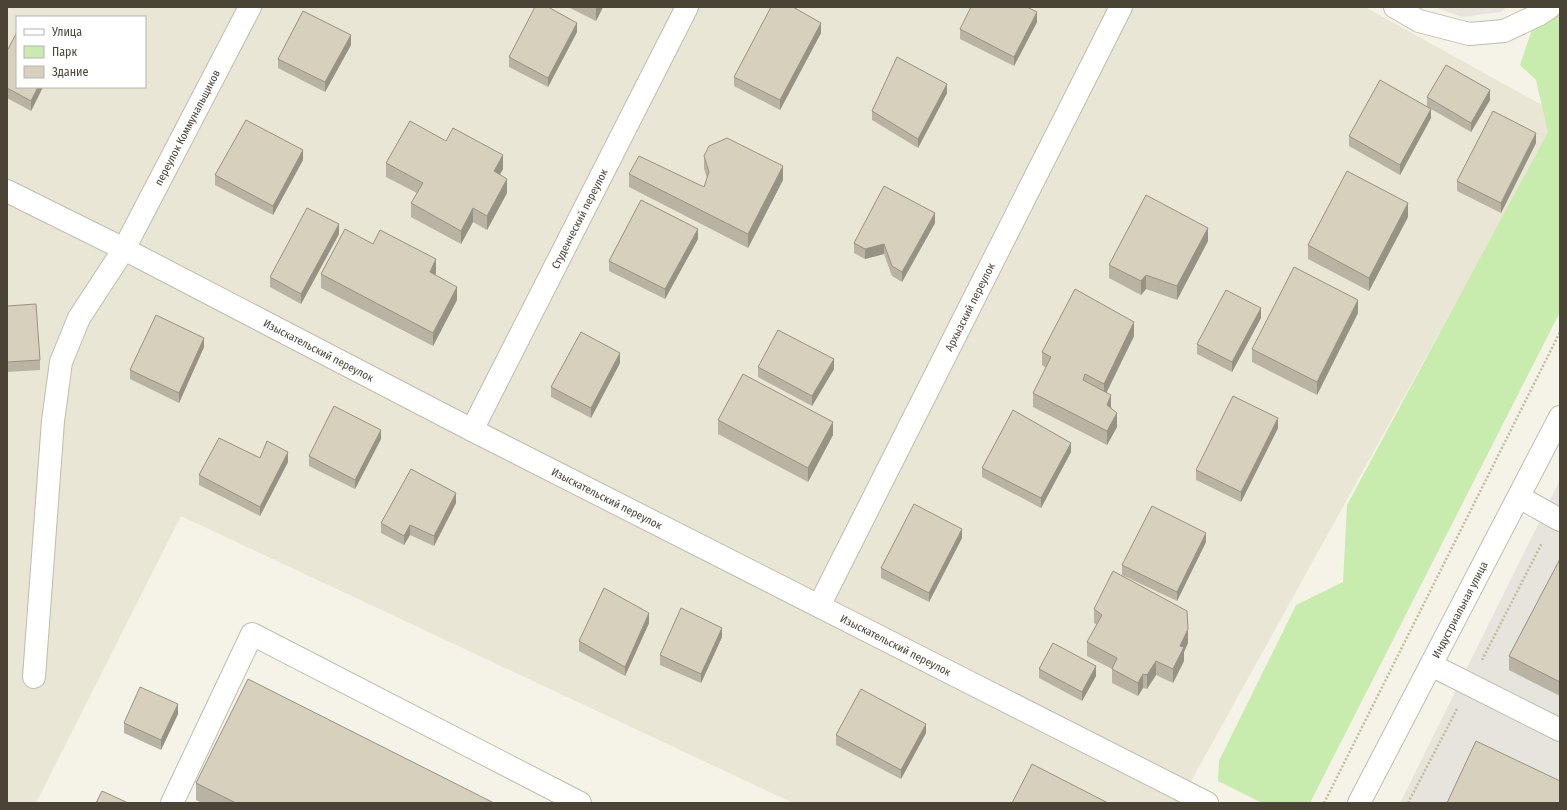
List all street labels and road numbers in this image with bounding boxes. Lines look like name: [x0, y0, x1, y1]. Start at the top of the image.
street label: переулок Коммунальщиков: [152, 68, 223, 188]
street label: Студенческий переулок: [549, 166, 611, 271]
street label: Архызский переулок: [942, 260, 998, 353]
street label: Изыскательский переулок: [261, 316, 377, 385]
street label: Изыскательский переулок: [549, 465, 665, 532]
street label: Индустриальная улица: [1429, 559, 1490, 660]
street label: Изыскательский переулок: [838, 612, 954, 679]

